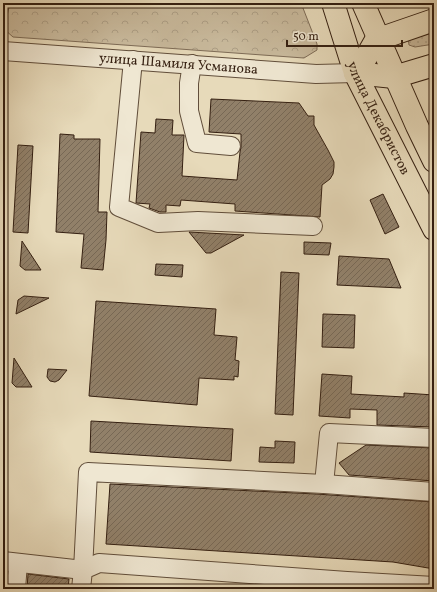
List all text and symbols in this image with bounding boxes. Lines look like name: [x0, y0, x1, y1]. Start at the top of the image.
scale bar: [287, 22, 402, 48]
text: 50 m: [293, 29, 319, 45]
street label: улица Шамиля Усманова: [98, 49, 259, 79]
street label: улица Декабристов: [342, 59, 415, 178]

